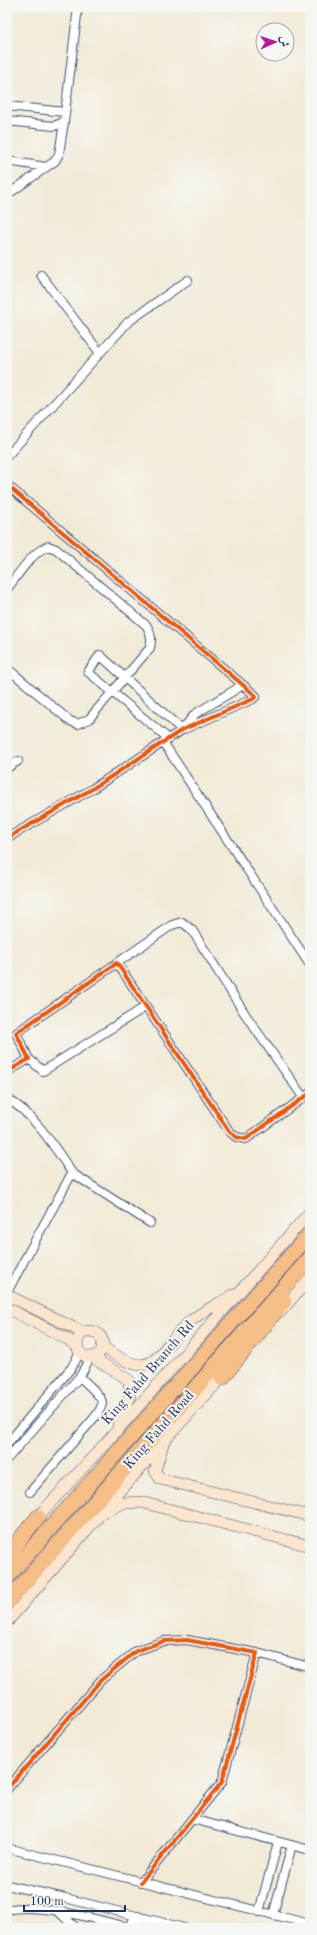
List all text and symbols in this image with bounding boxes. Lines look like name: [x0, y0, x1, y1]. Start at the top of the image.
north arrow: [255, 22, 295, 62]
text: ش: [278, 36, 289, 47]
street label: King Fahd Branch Rd: [99, 1318, 197, 1428]
street label: King Fahd Road: [121, 1388, 197, 1472]
scale bar: [24, 1887, 125, 1913]
text: 100 m: [30, 1896, 64, 1908]

